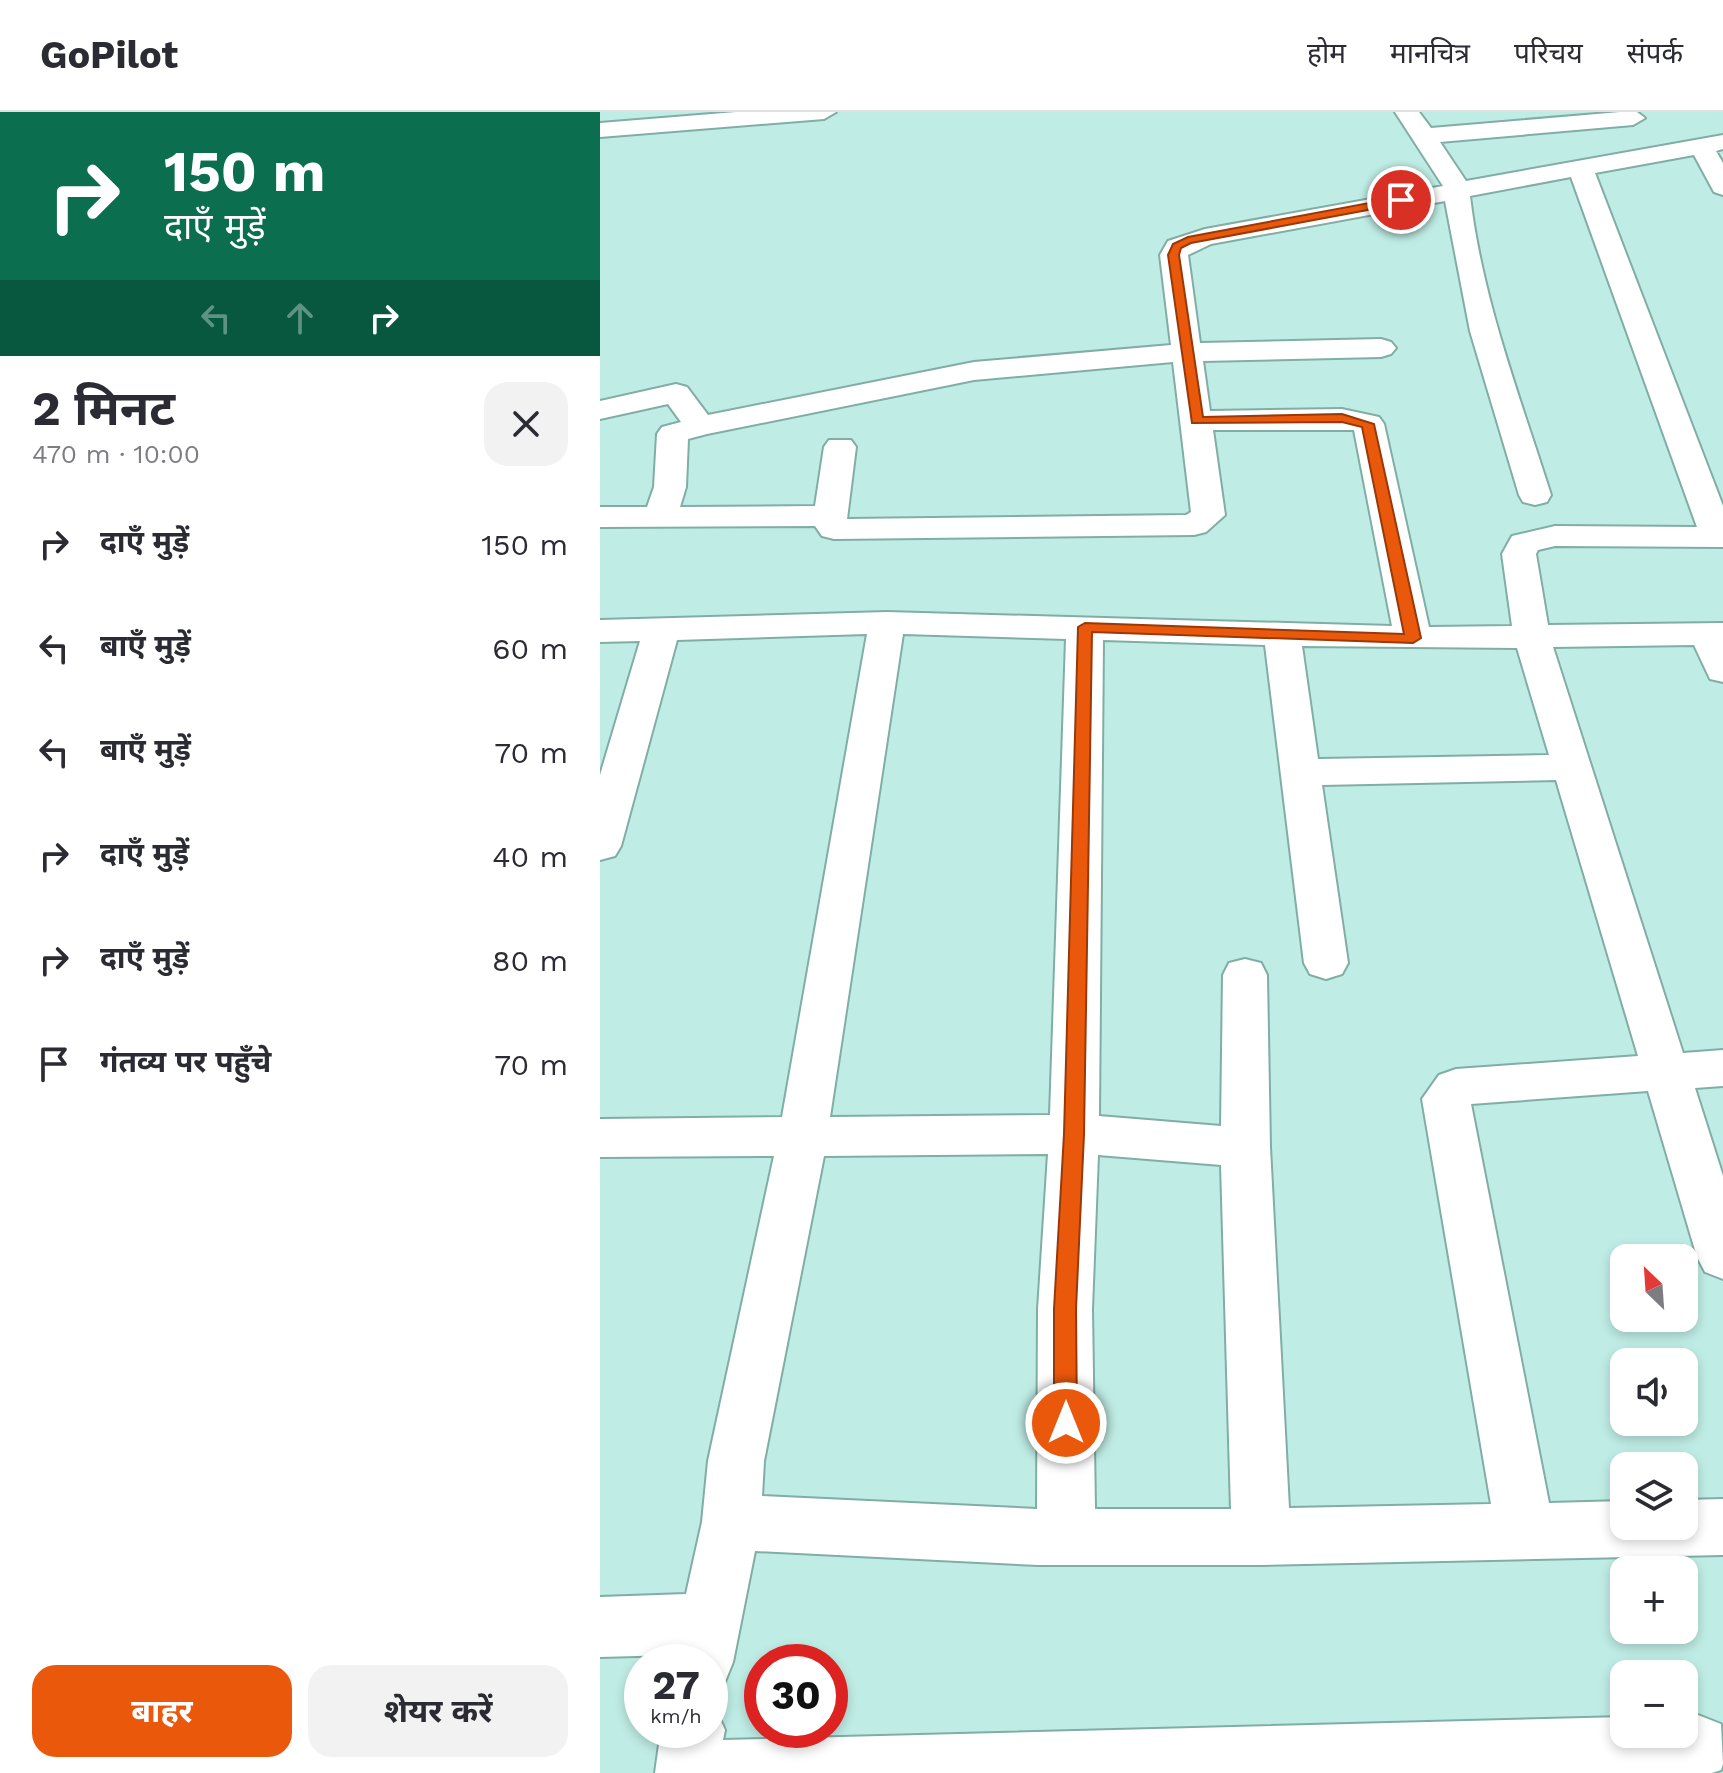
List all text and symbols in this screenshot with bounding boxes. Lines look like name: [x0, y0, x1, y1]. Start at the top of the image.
text: GoPilot: [40, 33, 178, 77]
text: होम: [1307, 37, 1346, 70]
text: मानचित्र: [1390, 37, 1470, 70]
text: परिचय: [1514, 37, 1583, 70]
text: संपर्क: [1627, 37, 1683, 70]
text: 150 m: [164, 139, 326, 205]
icon: right: [32, 144, 136, 248]
pin: [1367, 166, 1435, 234]
icon: arrive: [1379, 178, 1423, 222]
text: दाएँ मुड़ें: [164, 206, 265, 248]
icon: left: [194, 296, 238, 340]
icon: ahead: [278, 296, 322, 340]
icon: right: [362, 296, 406, 340]
text: 2 मिनट: [32, 380, 175, 437]
button: close: [484, 382, 568, 466]
text: 470 m · 10:00: [32, 439, 200, 469]
icon: right: [32, 522, 76, 566]
text: दाएँ मुड़ें: [100, 524, 189, 559]
text: 150 m: [481, 527, 568, 562]
icon: left: [32, 626, 76, 670]
text: बाएँ मुड़ें: [100, 628, 191, 663]
text: 60 m: [492, 631, 568, 666]
icon: left: [32, 730, 76, 774]
text: बाएँ मुड़ें: [100, 732, 191, 767]
text: 70 m: [494, 735, 568, 770]
icon: right: [32, 834, 76, 878]
text: दाएँ मुड़ें: [100, 836, 189, 871]
text: 40 m: [492, 839, 568, 874]
icon: right: [32, 938, 76, 982]
text: दाएँ मुड़ें: [100, 940, 189, 975]
text: 80 m: [492, 943, 568, 978]
icon: arrive: [32, 1042, 76, 1086]
text: गंतव्य पर पहुँचे: [100, 1044, 271, 1079]
text: 70 m: [494, 1047, 568, 1082]
north arrow: [1610, 1244, 1698, 1332]
map controls: [1610, 1244, 1698, 1748]
button: sound: [1610, 1348, 1698, 1436]
position arrow: [1024, 1381, 1108, 1465]
button: layers: [1610, 1452, 1698, 1540]
button: +: [1610, 1556, 1698, 1644]
speed limit sign: 30: [744, 1644, 848, 1748]
button: −: [1610, 1660, 1698, 1748]
text: 27: [652, 1662, 700, 1709]
button: बाहर: [32, 1665, 292, 1757]
button: शेयर करें: [308, 1665, 568, 1757]
text: km/h: [650, 1704, 702, 1728]

